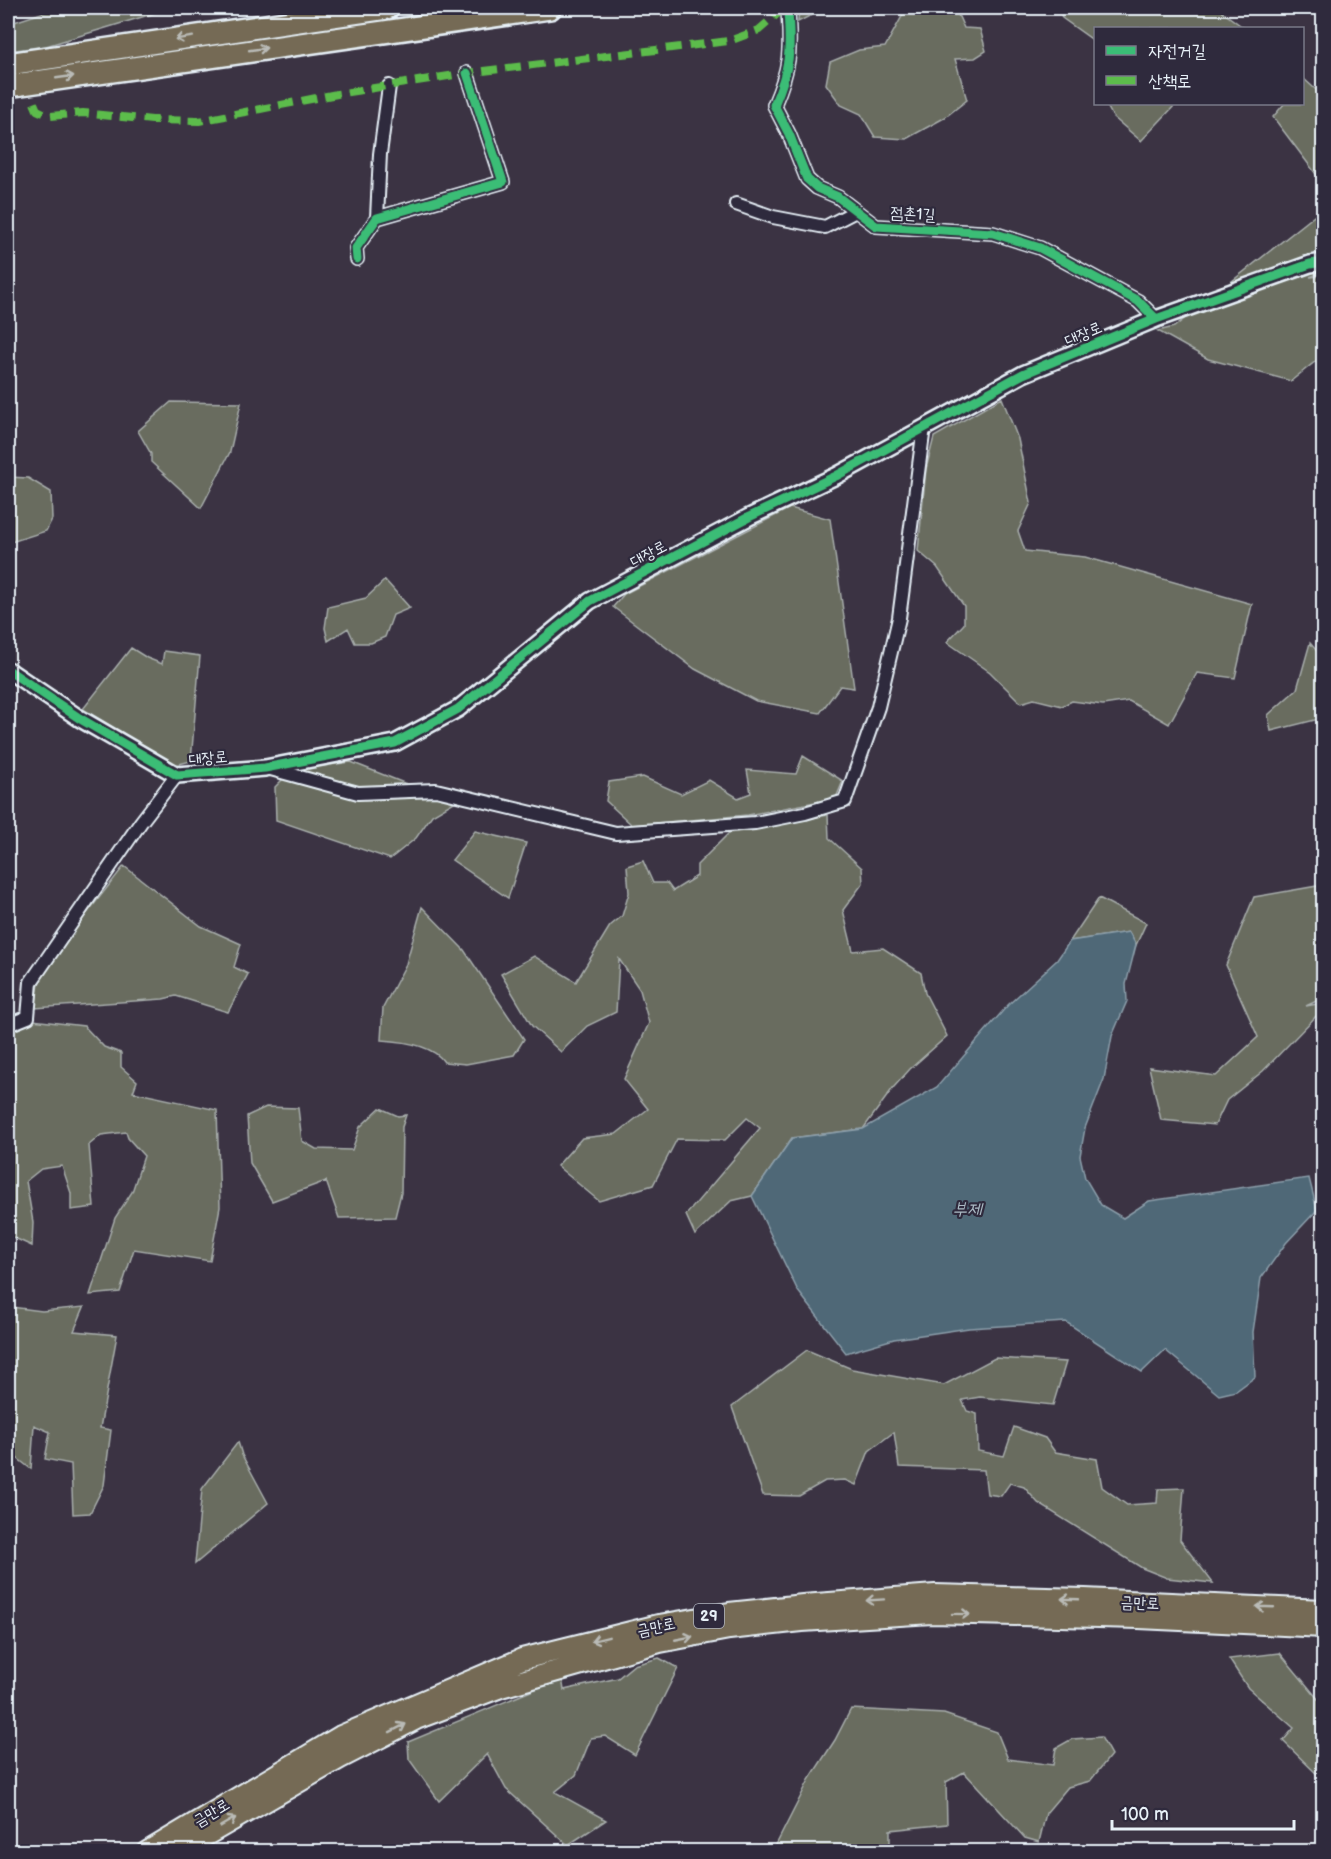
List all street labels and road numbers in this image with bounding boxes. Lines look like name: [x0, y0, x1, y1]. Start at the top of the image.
street label: 점촌1길: [890, 204, 936, 225]
street label: 대장로: [1062, 318, 1105, 351]
street label: 대장로: [627, 537, 670, 572]
street label: 대장로: [188, 747, 228, 770]
street label: 금만로: [1120, 1593, 1160, 1614]
road number: 29: [694, 1604, 724, 1628]
street label: 금만로: [635, 1614, 677, 1641]
street label: 금만로: [190, 1795, 233, 1831]

